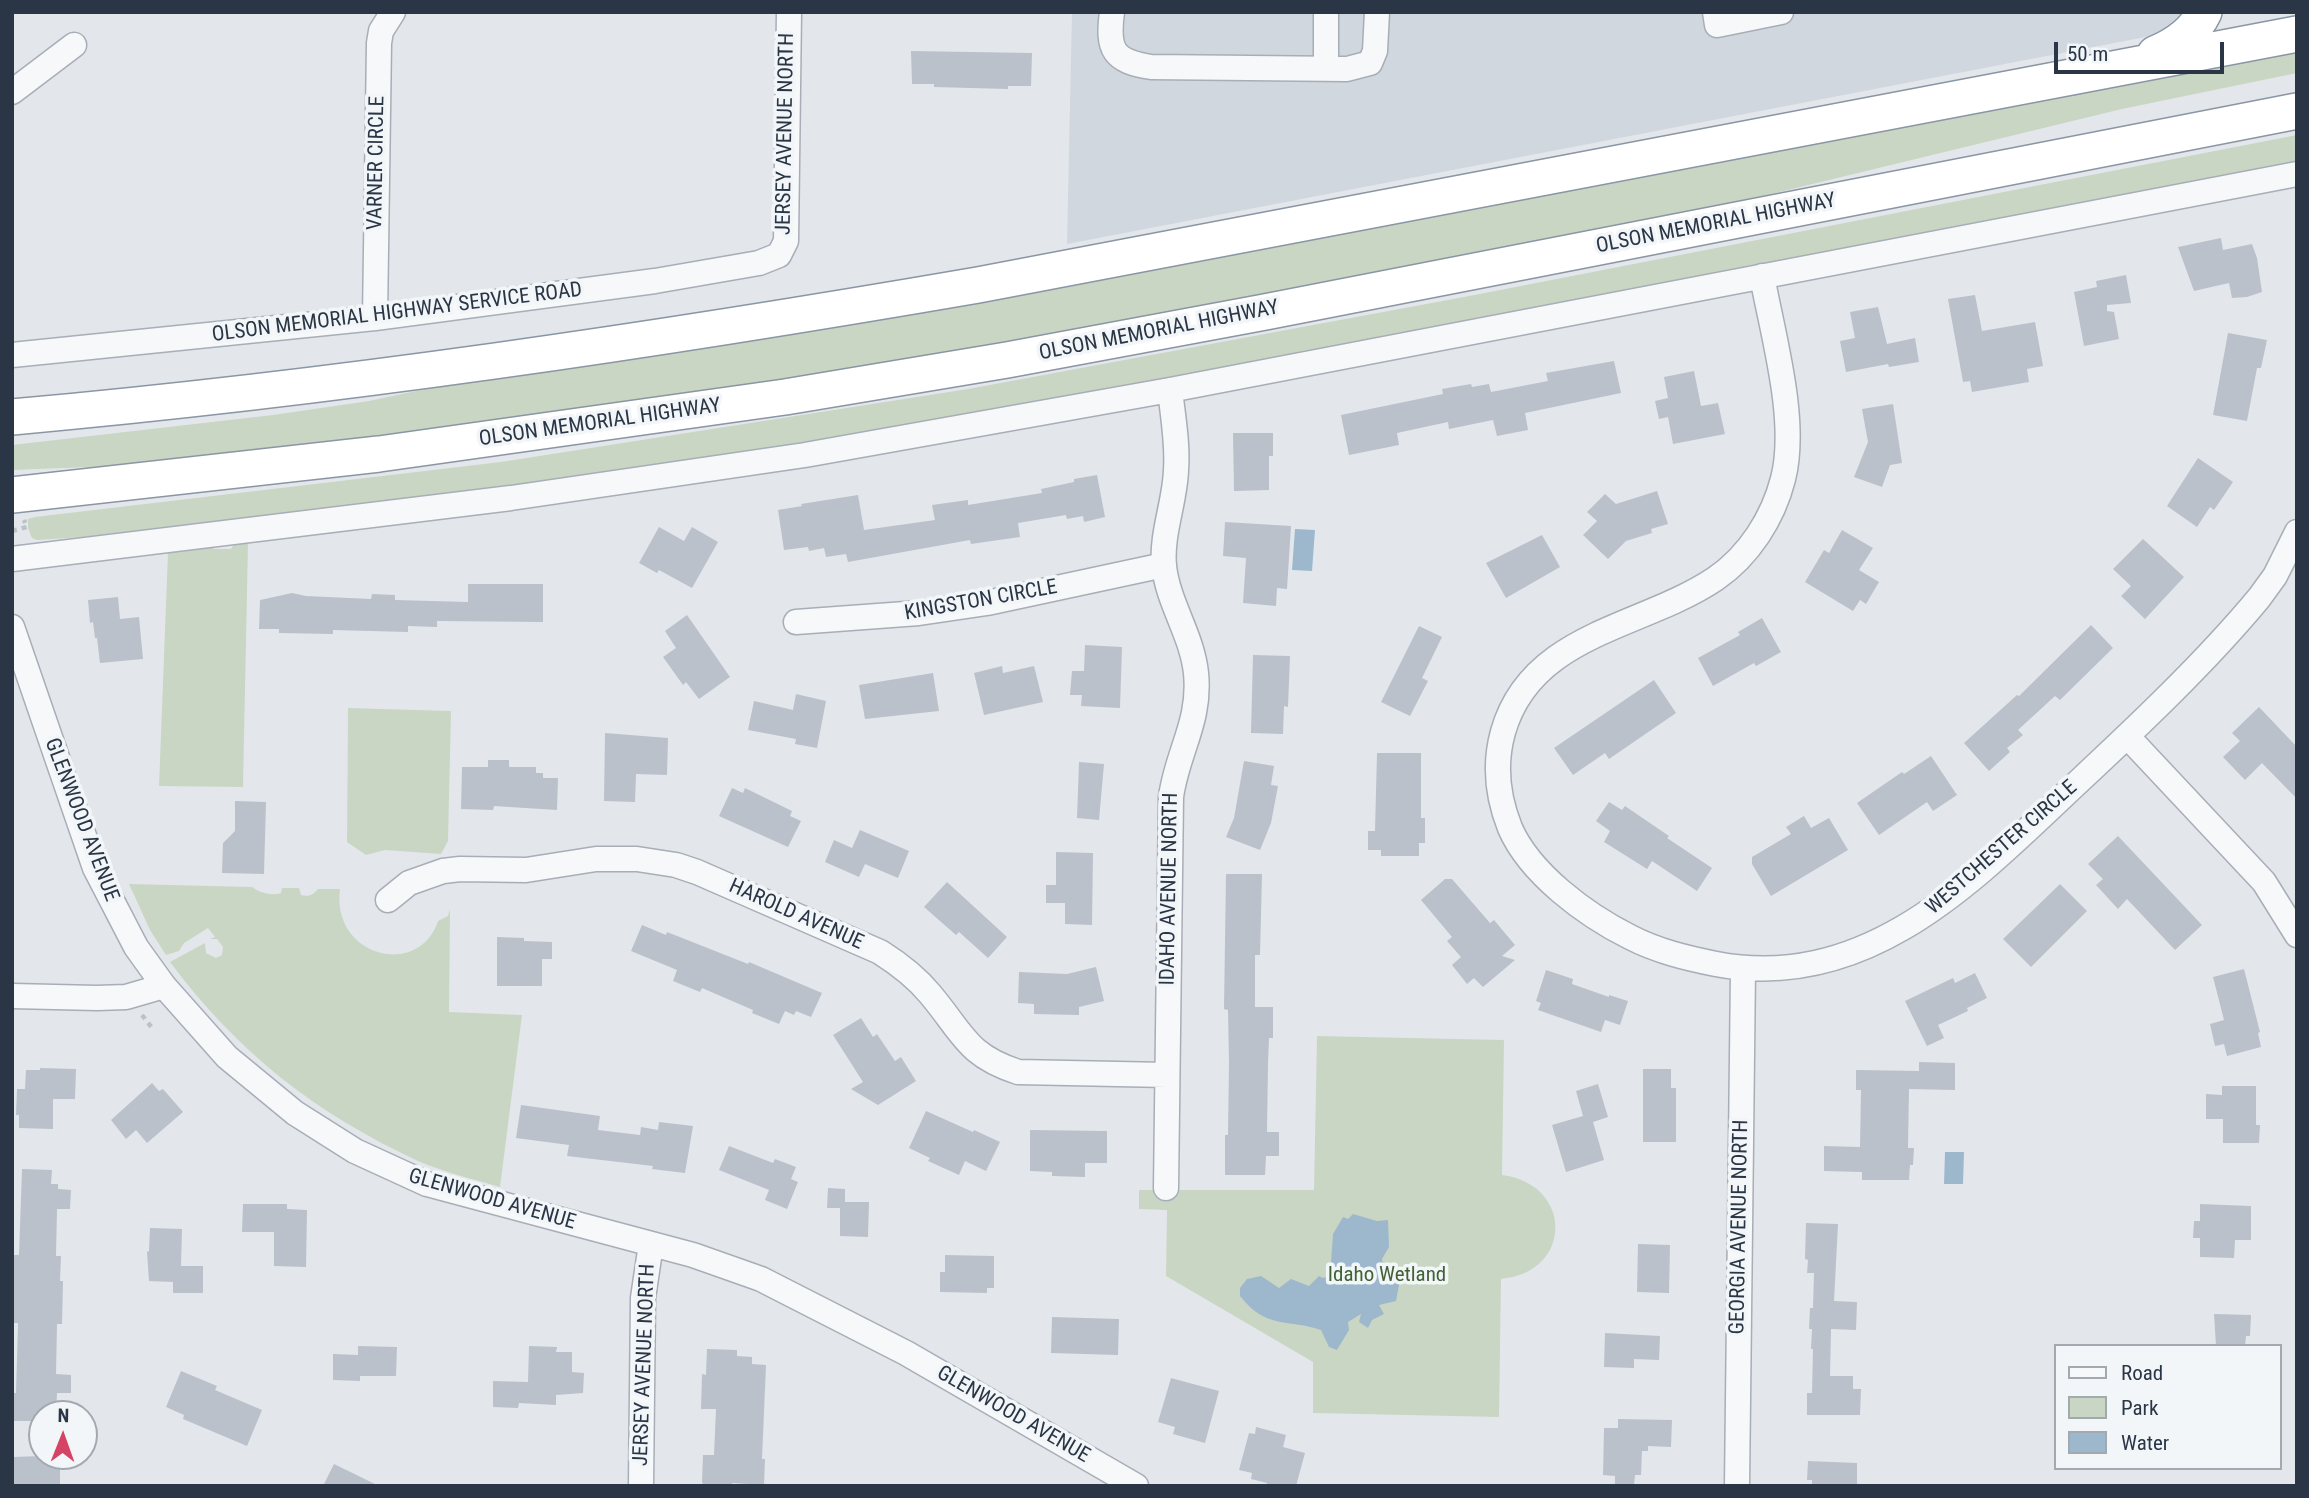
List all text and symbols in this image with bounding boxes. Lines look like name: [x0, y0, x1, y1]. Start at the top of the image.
scale bar: [2057, 28, 2227, 72]
street label: JERSEY AVENUE NORTH: [772, 33, 800, 235]
text: 50 m: [2067, 42, 2108, 66]
street label: VARNER CIRCLE: [363, 96, 391, 230]
street label: OLSON MEMORIAL HIGHWAY: [1594, 188, 1838, 260]
street label: OLSON MEMORIAL HIGHWAY SERVICE ROAD: [211, 278, 583, 348]
street label: OLSON MEMORIAL HIGHWAY: [1037, 295, 1281, 367]
street label: OLSON MEMORIAL HIGHWAY: [478, 394, 722, 452]
street label: KINGSTON CIRCLE: [903, 575, 1059, 627]
street label: GLENWOOD AVENUE: [38, 735, 124, 905]
street label: WESTCHESTER CIRCLE: [1921, 775, 2083, 921]
street label: IDAHO AVENUE NORTH: [1156, 792, 1184, 986]
street label: HAROLD AVENUE: [725, 874, 867, 956]
street label: GEORGIA AVENUE NORTH: [1726, 1119, 1754, 1335]
street label: GLENWOOD AVENUE: [406, 1164, 578, 1236]
street label: JERSEY AVENUE NORTH: [629, 1263, 661, 1467]
park label: Idaho Wetland: [1328, 1263, 1446, 1289]
legend: [2054, 1344, 2281, 1470]
street label: GLENWOOD AVENUE: [932, 1361, 1094, 1469]
text: Road: [2121, 1361, 2163, 1385]
text: Park: [2121, 1396, 2158, 1420]
north arrow: [28, 1400, 98, 1470]
text: N: [57, 1404, 69, 1427]
text: Water: [2121, 1431, 2169, 1455]

